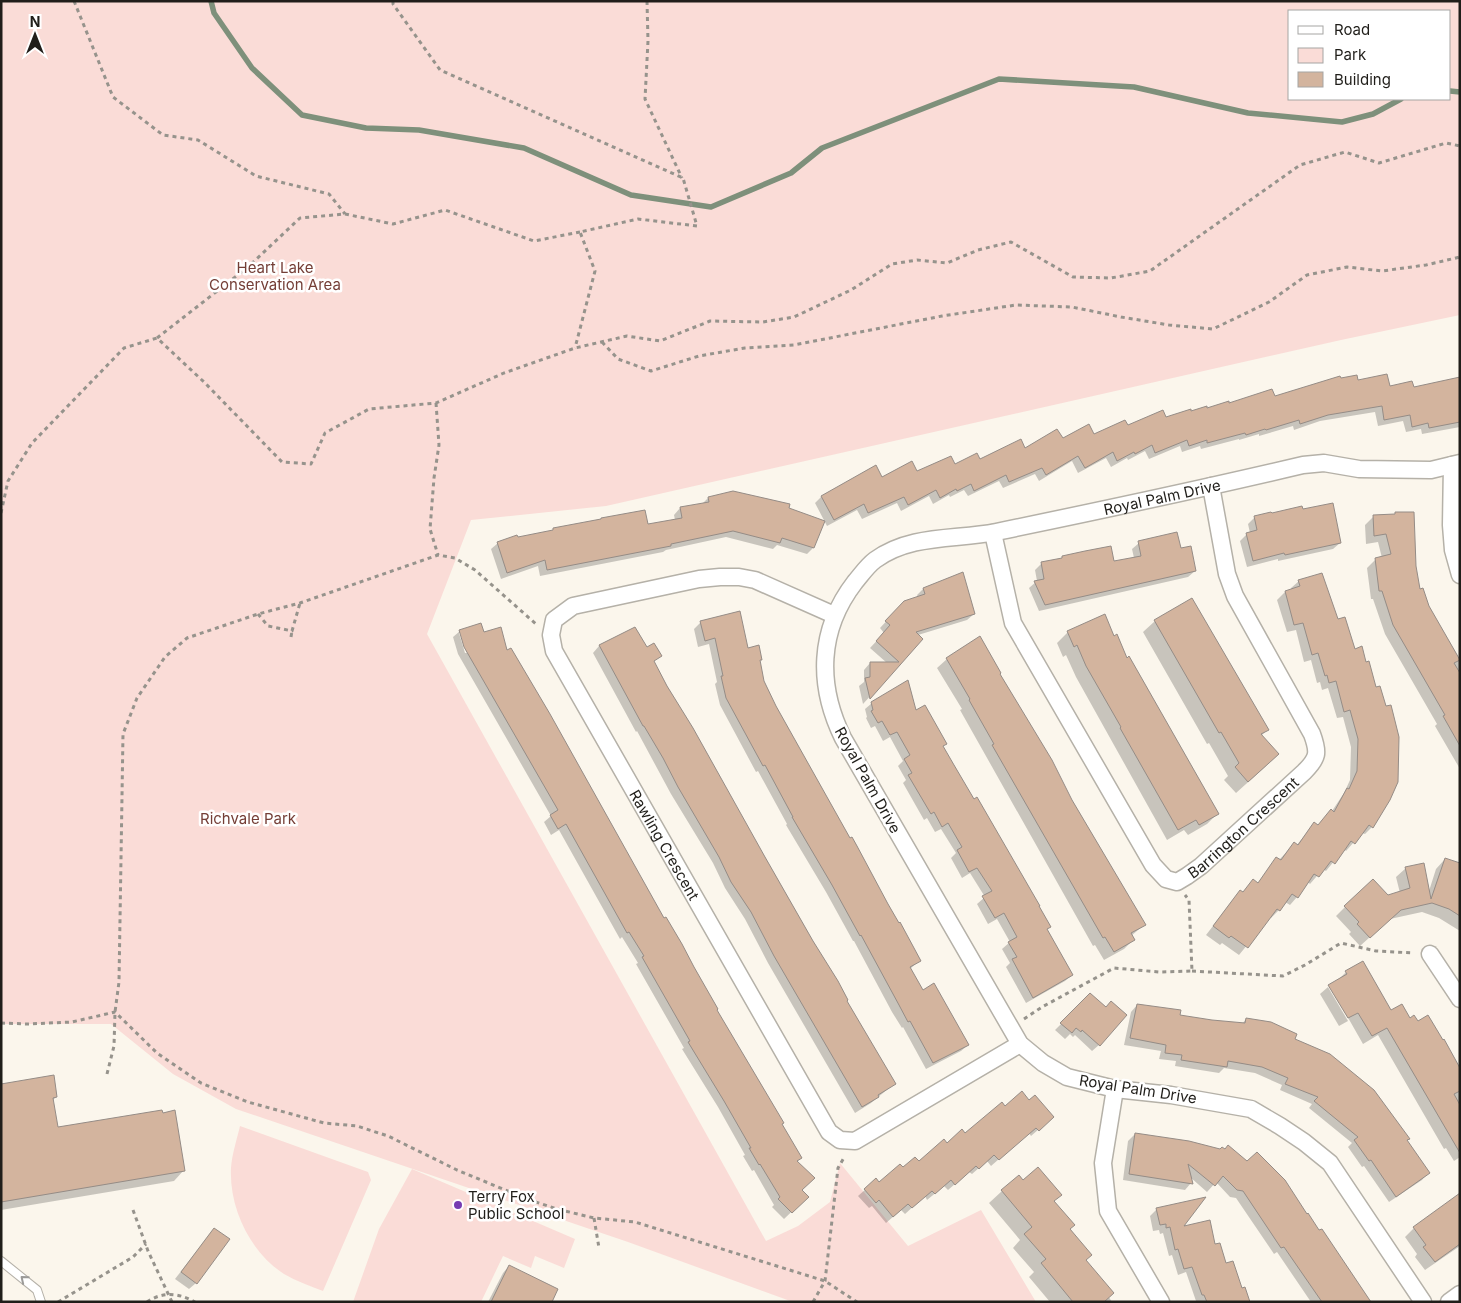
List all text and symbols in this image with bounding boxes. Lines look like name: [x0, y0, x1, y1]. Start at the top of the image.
north arrow: [10, 10, 60, 60]
legend: [1288, 10, 1451, 100]
text: N: [30, 13, 40, 30]
text: Road: [1334, 20, 1370, 39]
text: Park: [1334, 45, 1367, 64]
text: Building: [1334, 70, 1391, 89]
park label: Heart Lake Conservation Area: [209, 258, 341, 294]
street label: Royal Palm Drive: [1102, 475, 1222, 519]
street label: Royal Palm Drive: [831, 723, 905, 837]
street label: Barrington Crescent: [1184, 772, 1302, 882]
street label: Rawling Crescent: [626, 786, 704, 903]
park label: Richvale Park: [200, 809, 297, 828]
street label: Royal Palm Drive: [1078, 1070, 1198, 1108]
place label: Terry Fox Public School: [468, 1187, 564, 1223]
marker: Terry Fox Public School: [452, 1199, 464, 1211]
one-way arrow: [21, 1277, 30, 1285]

